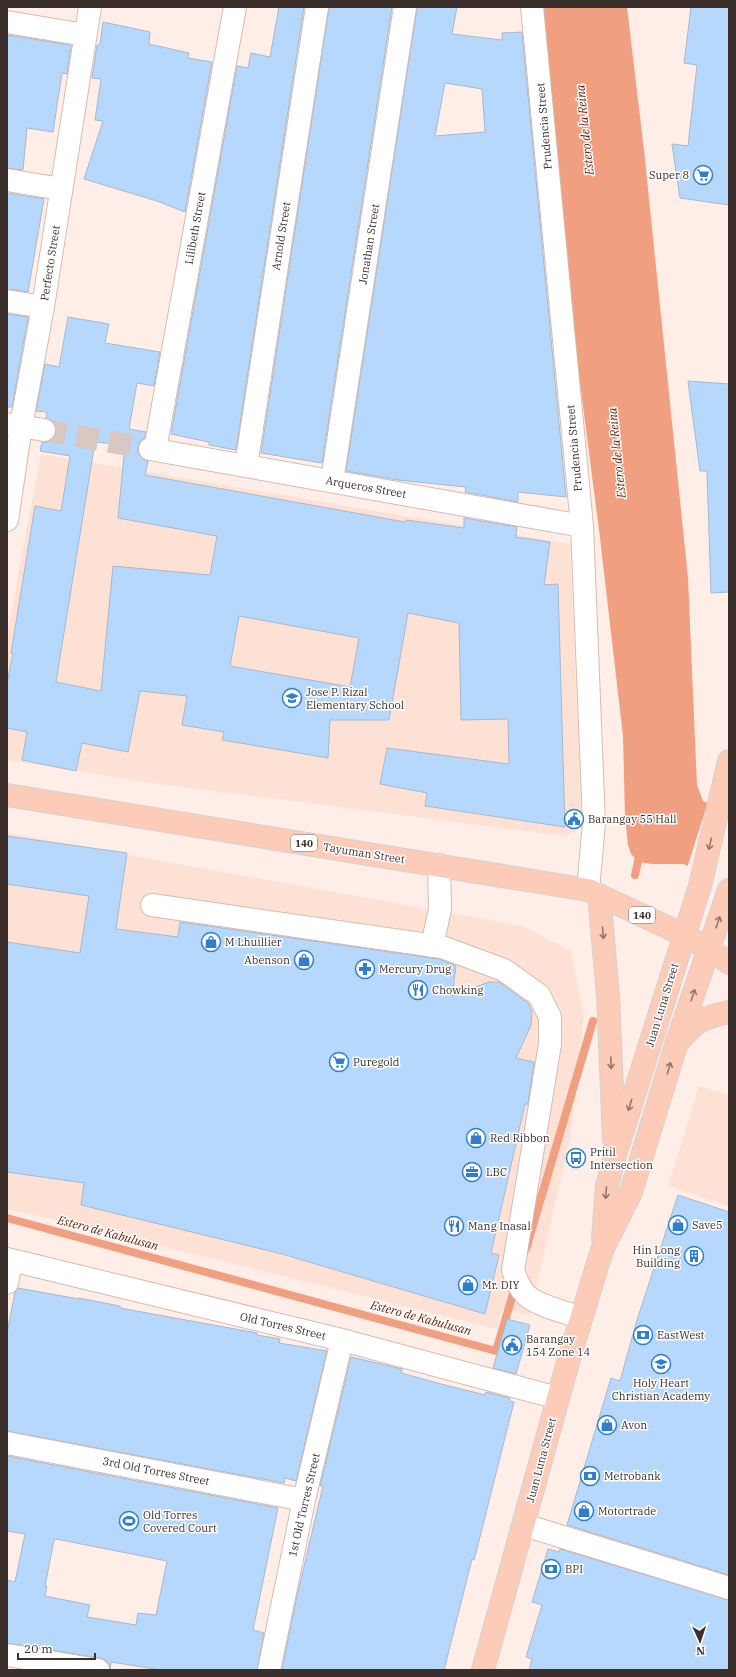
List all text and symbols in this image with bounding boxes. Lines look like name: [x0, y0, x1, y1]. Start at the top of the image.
street label: Prudencia Street: [533, 82, 555, 170]
water label: Estero de la Reina: [572, 84, 597, 177]
supermarket icon: Super 8: [692, 164, 714, 186]
place label: Super 8: [649, 168, 689, 182]
street label: Lilibeth Street: [182, 190, 208, 265]
street label: Arnold Street: [269, 201, 293, 271]
street label: Jonathan Street: [356, 203, 382, 285]
street label: Perfecto Street: [37, 224, 63, 302]
street label: Prudencia Street: [563, 404, 585, 492]
water label: Estero de la Reina: [604, 407, 629, 500]
street label: Arqueros Street: [325, 473, 408, 501]
place label: Jose P. Rizal Elementary School: [306, 685, 404, 712]
school or university icon: Jose P. Rizal Elementary School: [281, 687, 303, 709]
public building icon: Barangay 55 Hall: [563, 808, 585, 830]
place label: Barangay 55 Hall: [588, 812, 677, 826]
road number: 140: [291, 835, 317, 851]
one-way arrow: [705, 837, 713, 850]
street label: Tayuman Street: [322, 840, 406, 866]
road number: 140: [629, 907, 655, 923]
one-way arrow: [715, 917, 723, 929]
one-way arrow: [599, 926, 606, 939]
shop icon: M Lhuillier: [200, 931, 222, 953]
place label: M Lhuillier: [225, 935, 282, 949]
shop icon: Abenson: [293, 949, 315, 971]
place label: Abenson: [244, 953, 290, 967]
pharmacy icon: Mercury Drug: [354, 958, 376, 980]
street label: Juan Luna Street: [643, 961, 681, 1049]
place label: Mercury Drug: [379, 962, 451, 976]
restaurant icon: Chowking: [407, 979, 429, 1001]
place label: Chowking: [432, 983, 484, 997]
one-way arrow: [690, 989, 698, 1001]
supermarket icon: Puregold: [328, 1051, 350, 1073]
place label: Puregold: [353, 1055, 400, 1069]
one-way arrow: [607, 1056, 615, 1069]
one-way arrow: [666, 1062, 673, 1075]
one-way arrow: [626, 1099, 633, 1112]
shop icon: Red Ribbon: [465, 1127, 487, 1149]
place label: Red Ribbon: [490, 1131, 550, 1145]
place label: Pritil Intersection: [590, 1145, 653, 1172]
bus stop icon: Pritil Intersection: [565, 1147, 587, 1169]
office icon: LBC: [461, 1161, 483, 1183]
place label: LBC: [486, 1165, 507, 1179]
one-way arrow: [603, 1186, 610, 1199]
water label: Estero de Kabulusan: [55, 1212, 160, 1253]
shop icon: Save5: [667, 1214, 689, 1236]
restaurant icon: Mang Inasal: [443, 1215, 465, 1237]
place label: Save5: [692, 1218, 723, 1232]
place label: Mang Inasal: [468, 1219, 531, 1233]
place label: Hin Long Building: [633, 1243, 680, 1270]
building icon: Hin Long Building: [683, 1245, 705, 1267]
shop icon: Mr. DIY: [457, 1274, 479, 1296]
place label: Mr. DIY: [482, 1278, 519, 1292]
water label: Estero de Kabulusan: [368, 1297, 473, 1338]
street label: Old Torres Street: [239, 1309, 327, 1343]
bank icon: EastWest: [632, 1324, 654, 1346]
place label: EastWest: [657, 1328, 705, 1342]
place label: Barangay 154 Zone 14: [526, 1332, 591, 1359]
public building icon: Barangay 154 Zone 14: [501, 1334, 523, 1356]
school or university icon: Holy Heart Christian Academy: [650, 1353, 672, 1375]
place label: Holy Heart Christian Academy: [612, 1376, 710, 1403]
shop icon: Avon: [596, 1414, 618, 1436]
street label: Juan Luna Street: [523, 1416, 559, 1504]
place label: Avon: [621, 1418, 647, 1432]
street label: 1st Old Torres Street: [285, 1452, 323, 1558]
street label: 3rd Old Torres Street: [101, 1454, 211, 1488]
bank icon: Metrobank: [579, 1465, 601, 1487]
place label: Metrobank: [604, 1469, 661, 1483]
shop icon: Motortrade: [573, 1500, 595, 1522]
place label: Motortrade: [598, 1504, 656, 1518]
place label: Old Torres Covered Court: [143, 1508, 217, 1535]
sports icon: Old Torres Covered Court: [118, 1510, 140, 1532]
bank icon: BPI: [540, 1558, 562, 1580]
place label: BPI: [565, 1562, 583, 1576]
north arrow: [680, 1621, 720, 1661]
scale bar: [18, 1635, 95, 1661]
text: 20 m: [24, 1641, 53, 1656]
text: N: [696, 1644, 705, 1658]

